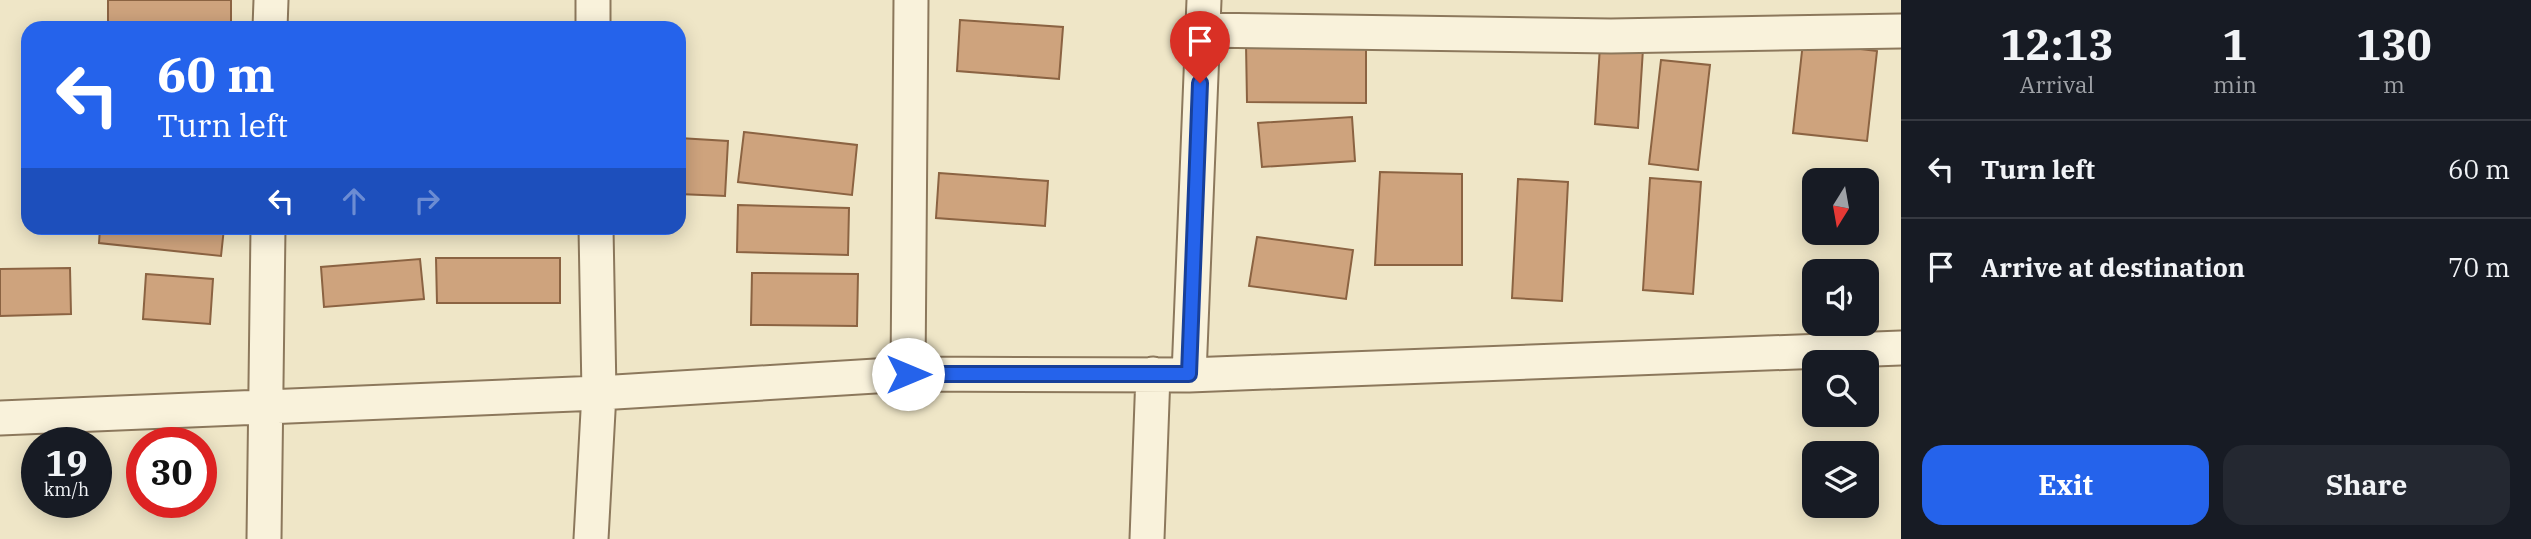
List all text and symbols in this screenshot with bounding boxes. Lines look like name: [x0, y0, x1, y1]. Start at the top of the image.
pin: [1170, 11, 1230, 83]
text: 12:13: [2000, 17, 2114, 72]
text: 1: [2222, 17, 2248, 72]
text: 130: [2356, 17, 2432, 72]
icon: arrive: [1181, 22, 1219, 60]
text: 60 m: [157, 42, 275, 105]
icon: left: [42, 49, 133, 140]
text: Arrival: [2020, 69, 2094, 99]
text: min: [2213, 69, 2257, 99]
text: m: [2383, 69, 2405, 99]
text: Turn left: [157, 104, 288, 146]
icon: left: [1922, 150, 1960, 188]
text: Turn left: [1981, 152, 2095, 186]
text: 60 m: [2448, 152, 2510, 186]
north arrow: [1802, 168, 1880, 245]
map controls: [1802, 168, 1879, 518]
icon: left: [262, 182, 300, 220]
icon: ahead: [335, 182, 373, 220]
icon: right: [408, 182, 446, 220]
icon: arrive: [1922, 248, 1960, 286]
text: Arrive at destination: [1981, 250, 2245, 284]
text: 70 m: [2448, 250, 2510, 284]
button: sound: [1802, 259, 1879, 336]
position arrow: [871, 337, 945, 411]
button: search: [1802, 350, 1879, 427]
speed limit sign: 30: [126, 427, 217, 518]
text: 19: [45, 440, 88, 486]
button: layers: [1802, 441, 1879, 518]
button: Exit: [1922, 445, 2209, 525]
button: Share: [2223, 445, 2510, 525]
text: km/h: [44, 478, 89, 501]

